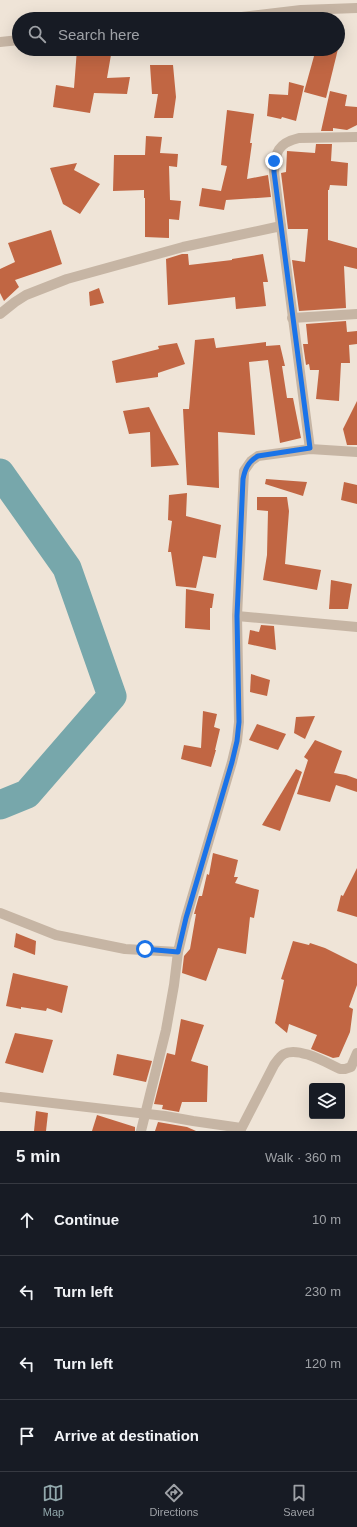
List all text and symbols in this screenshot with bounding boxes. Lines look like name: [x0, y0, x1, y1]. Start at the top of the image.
search box: [12, 12, 345, 56]
icon: search: [26, 23, 48, 45]
text: Search here: [58, 26, 140, 43]
route end: [265, 152, 283, 170]
route start: [136, 940, 154, 958]
map controls: [309, 1083, 345, 1119]
button: layers: [309, 1083, 345, 1119]
text: 5 min: [16, 1147, 60, 1166]
text: Walk · 360 m: [265, 1150, 341, 1165]
icon: ahead: [16, 1209, 38, 1231]
text: Continue: [54, 1211, 119, 1228]
text: 10 m: [312, 1212, 341, 1227]
icon: left: [16, 1281, 38, 1303]
text: Turn left: [54, 1283, 113, 1300]
text: 230 m: [305, 1284, 341, 1299]
icon: left: [16, 1353, 38, 1375]
text: Turn left: [54, 1355, 113, 1372]
text: 120 m: [305, 1356, 341, 1371]
icon: arrive: [16, 1425, 38, 1447]
text: Arrive at destination: [54, 1427, 199, 1444]
tab: Map: [42, 1482, 64, 1518]
tab: Directions: [149, 1482, 198, 1518]
tab: Saved: [283, 1482, 314, 1518]

